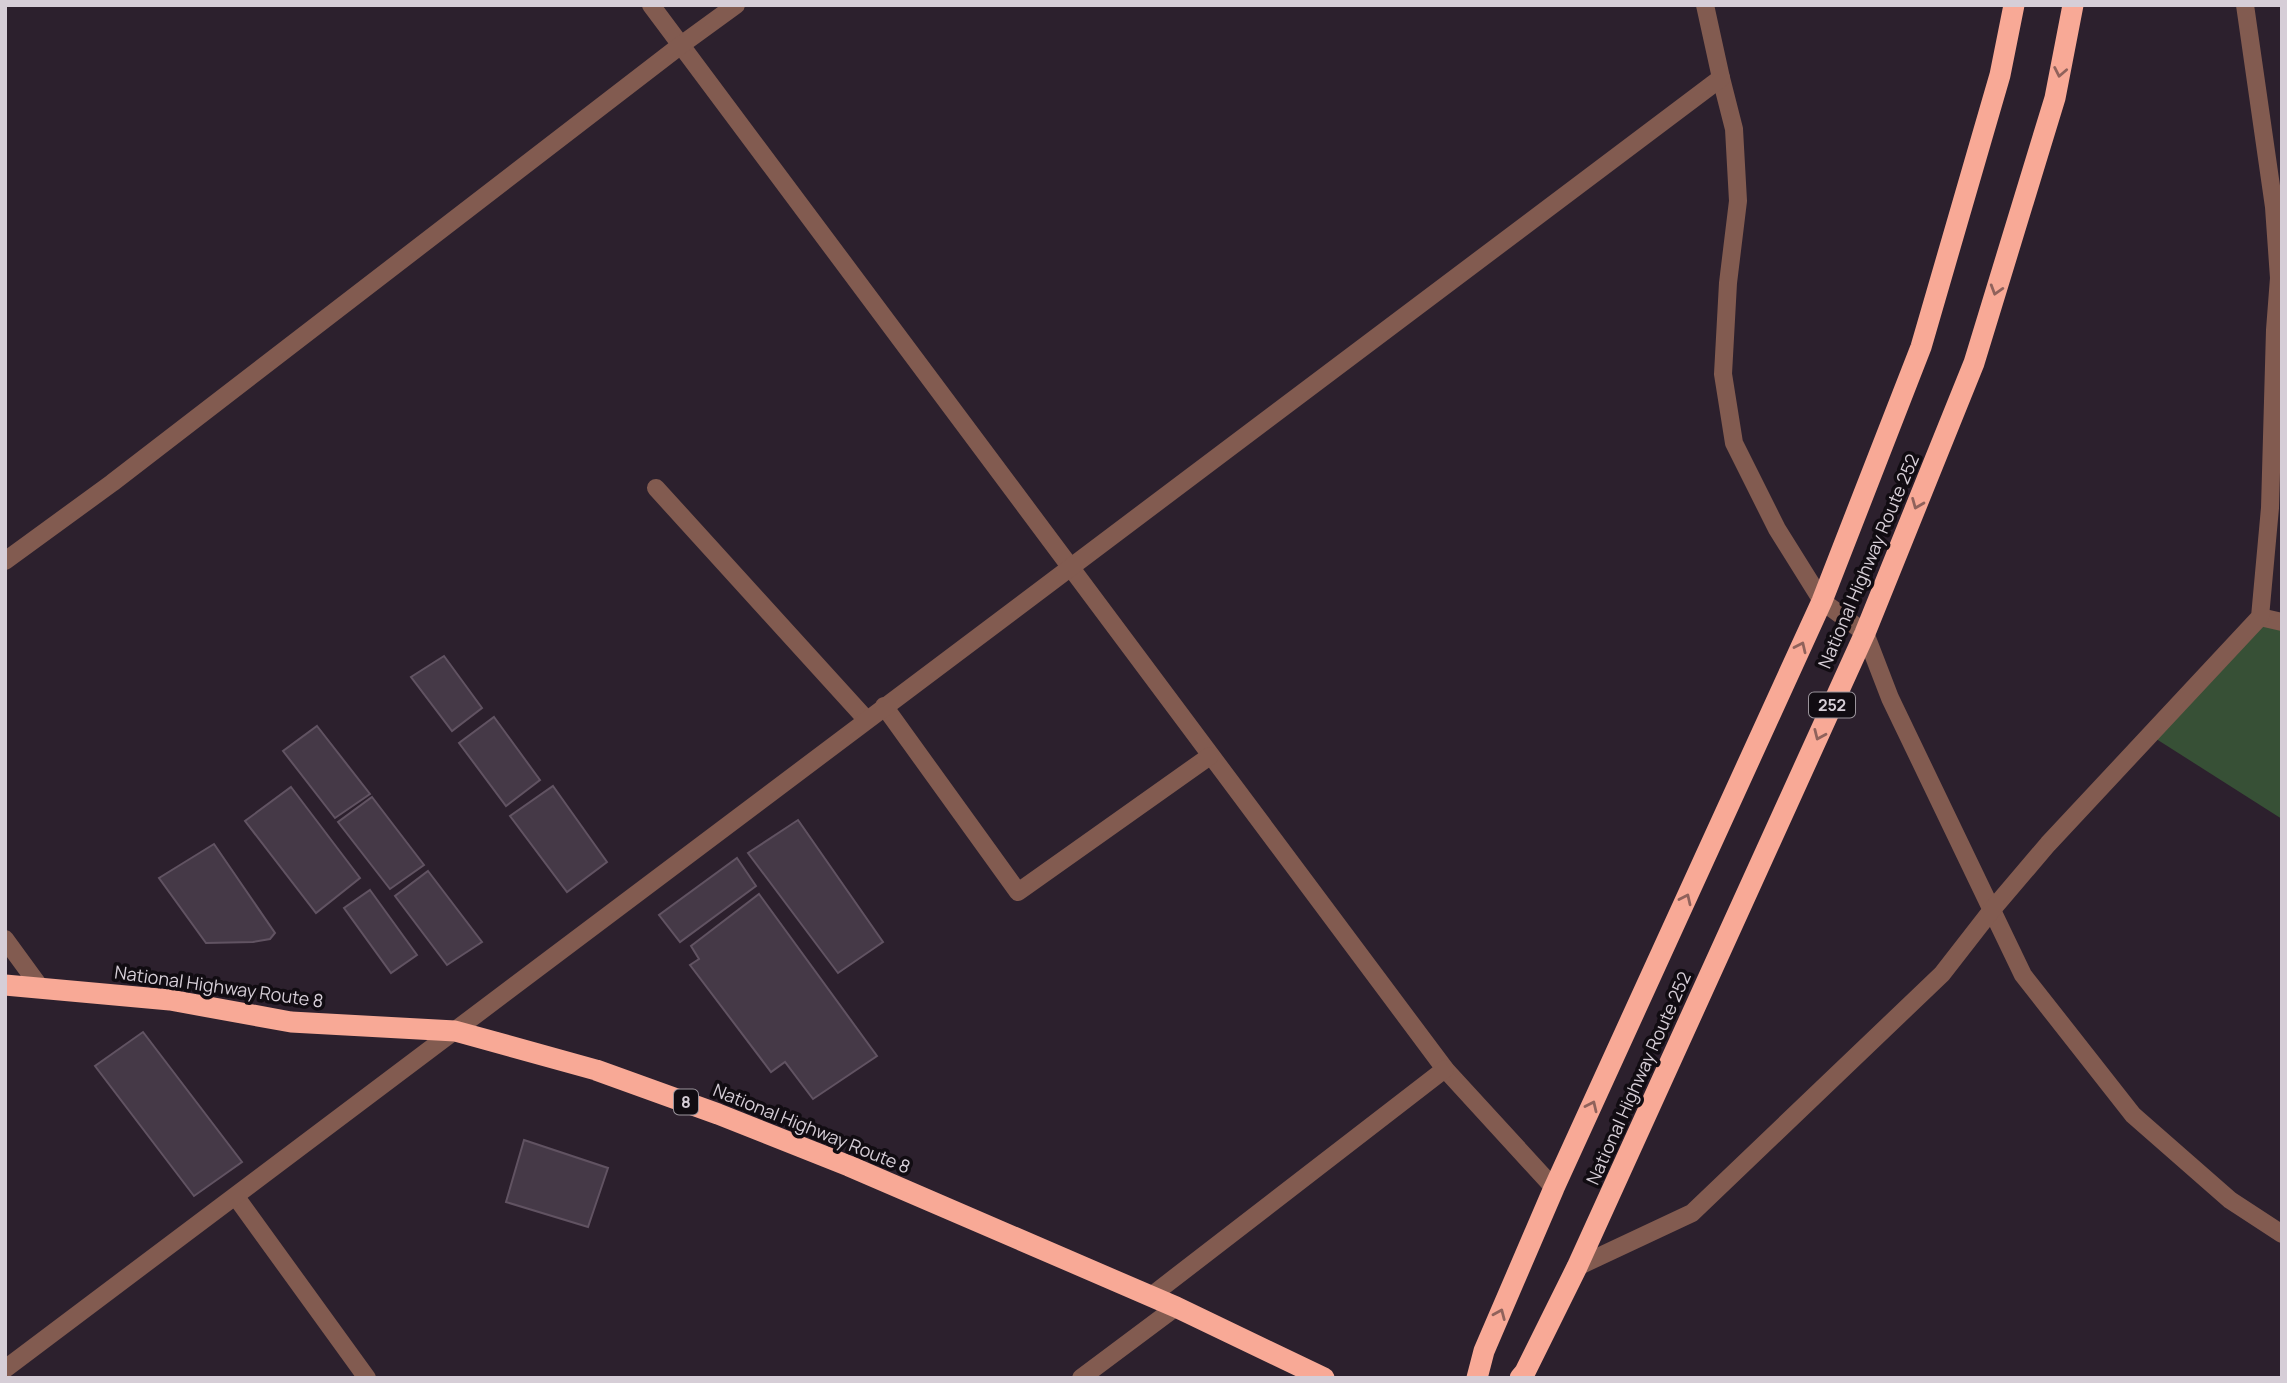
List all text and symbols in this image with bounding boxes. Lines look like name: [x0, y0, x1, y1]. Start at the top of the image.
one-way arrow: [2054, 66, 2069, 78]
one-way arrow: [1990, 284, 2005, 296]
street label: National Highway Route 252: [1812, 450, 1924, 672]
one-way arrow: [1912, 497, 1926, 509]
one-way arrow: [1793, 642, 1807, 654]
road number: 252: [1809, 692, 1855, 718]
one-way arrow: [1813, 728, 1827, 741]
one-way arrow: [1678, 894, 1692, 906]
street label: National Highway Route 8: [113, 959, 325, 1013]
street label: National Highway Route 252: [1580, 968, 1696, 1188]
street label: National Highway Route 8: [710, 1077, 914, 1179]
road number: 8: [674, 1090, 698, 1114]
one-way arrow: [1584, 1100, 1598, 1113]
one-way arrow: [1492, 1308, 1506, 1321]

